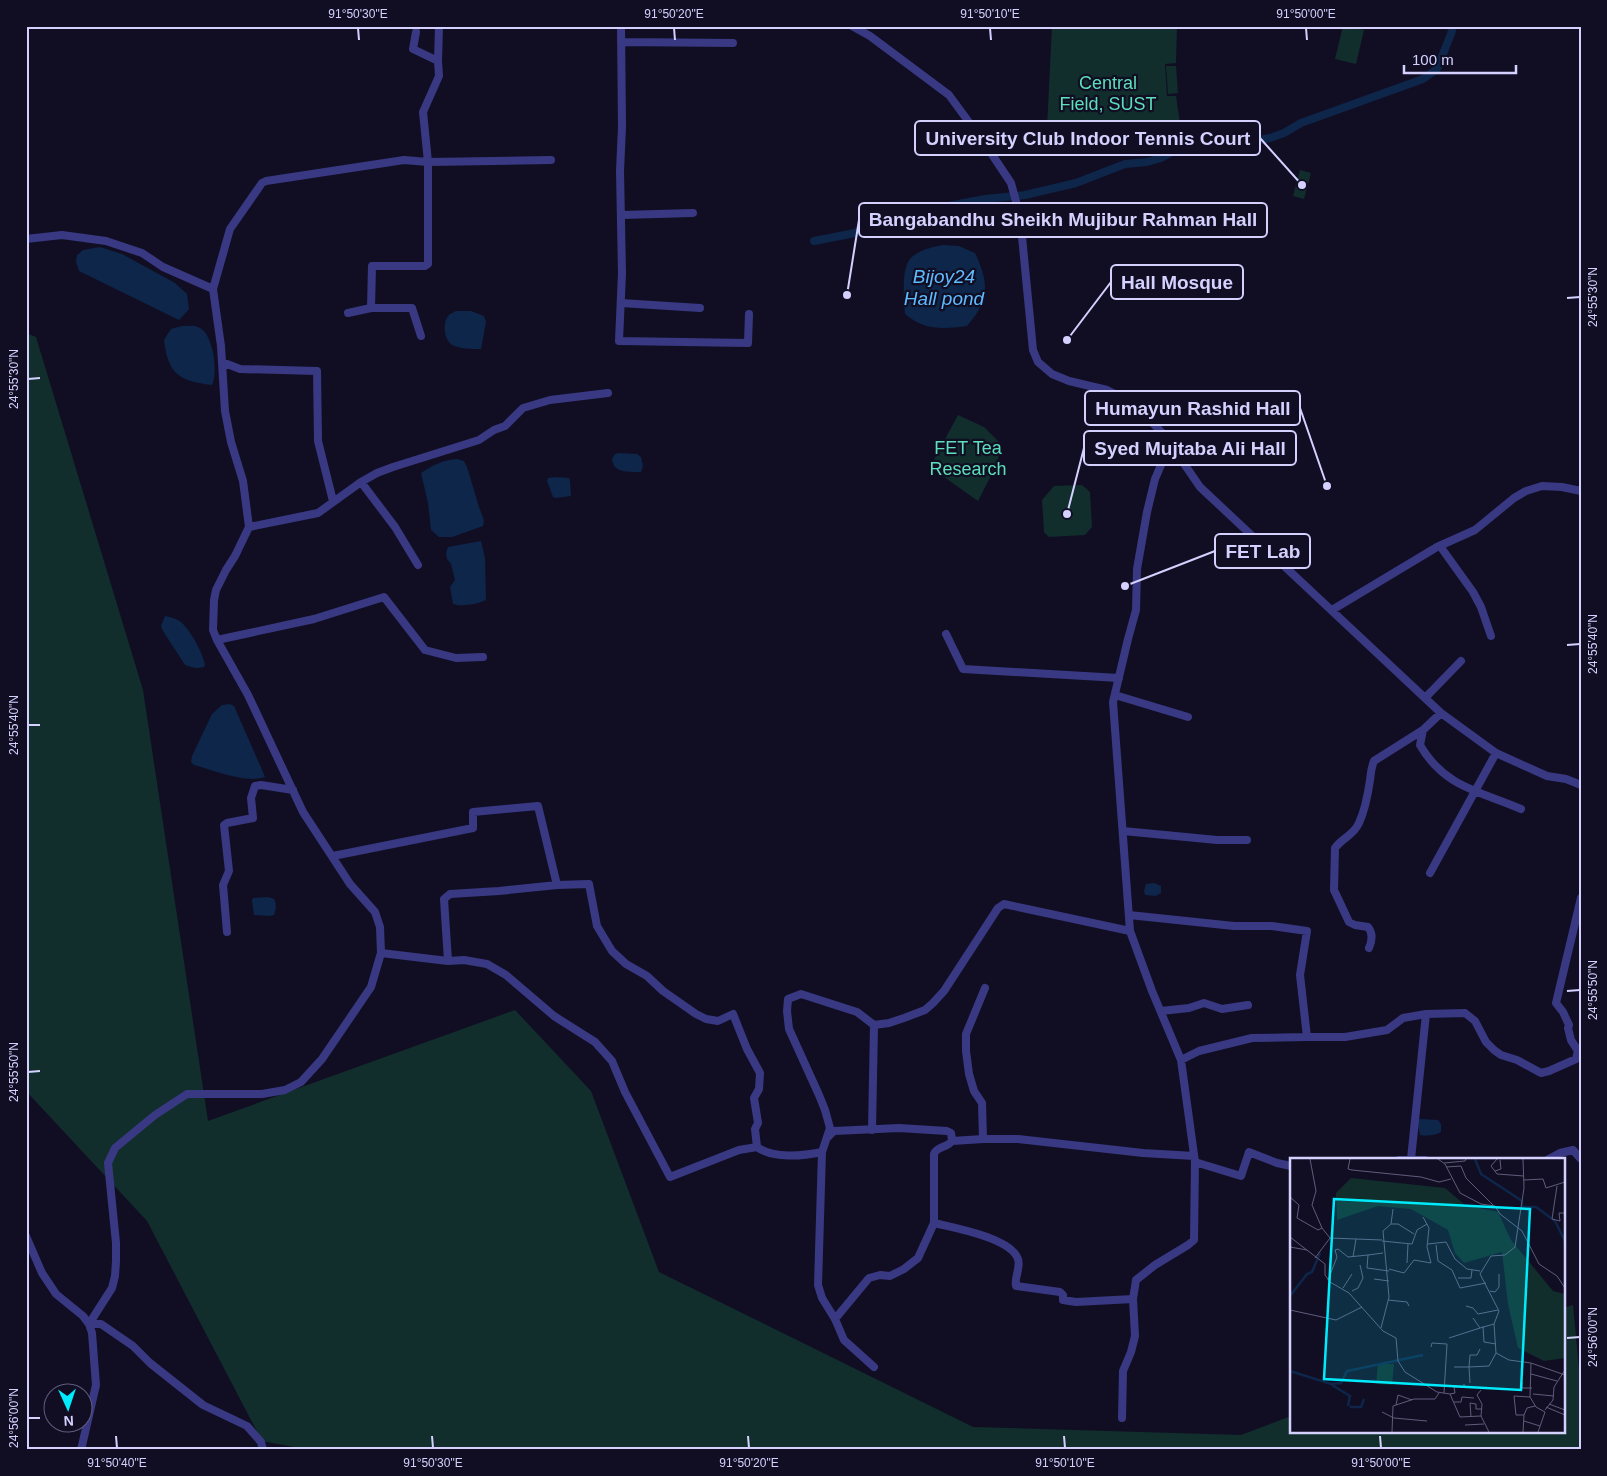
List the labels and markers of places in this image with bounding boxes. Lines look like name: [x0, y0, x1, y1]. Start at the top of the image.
callout: University Club Indoor Tennis Court: [915, 121, 1260, 155]
callout: Bangabandhu Sheikh Mujibur Rahman Hall: [859, 203, 1267, 237]
callout: Hall Mosque: [1111, 265, 1243, 299]
callout: Humayun Rashid Hall: [1085, 391, 1300, 425]
callout: Syed Mujtaba Ali Hall: [1084, 431, 1296, 465]
callout: FET Lab: [1215, 534, 1310, 568]

